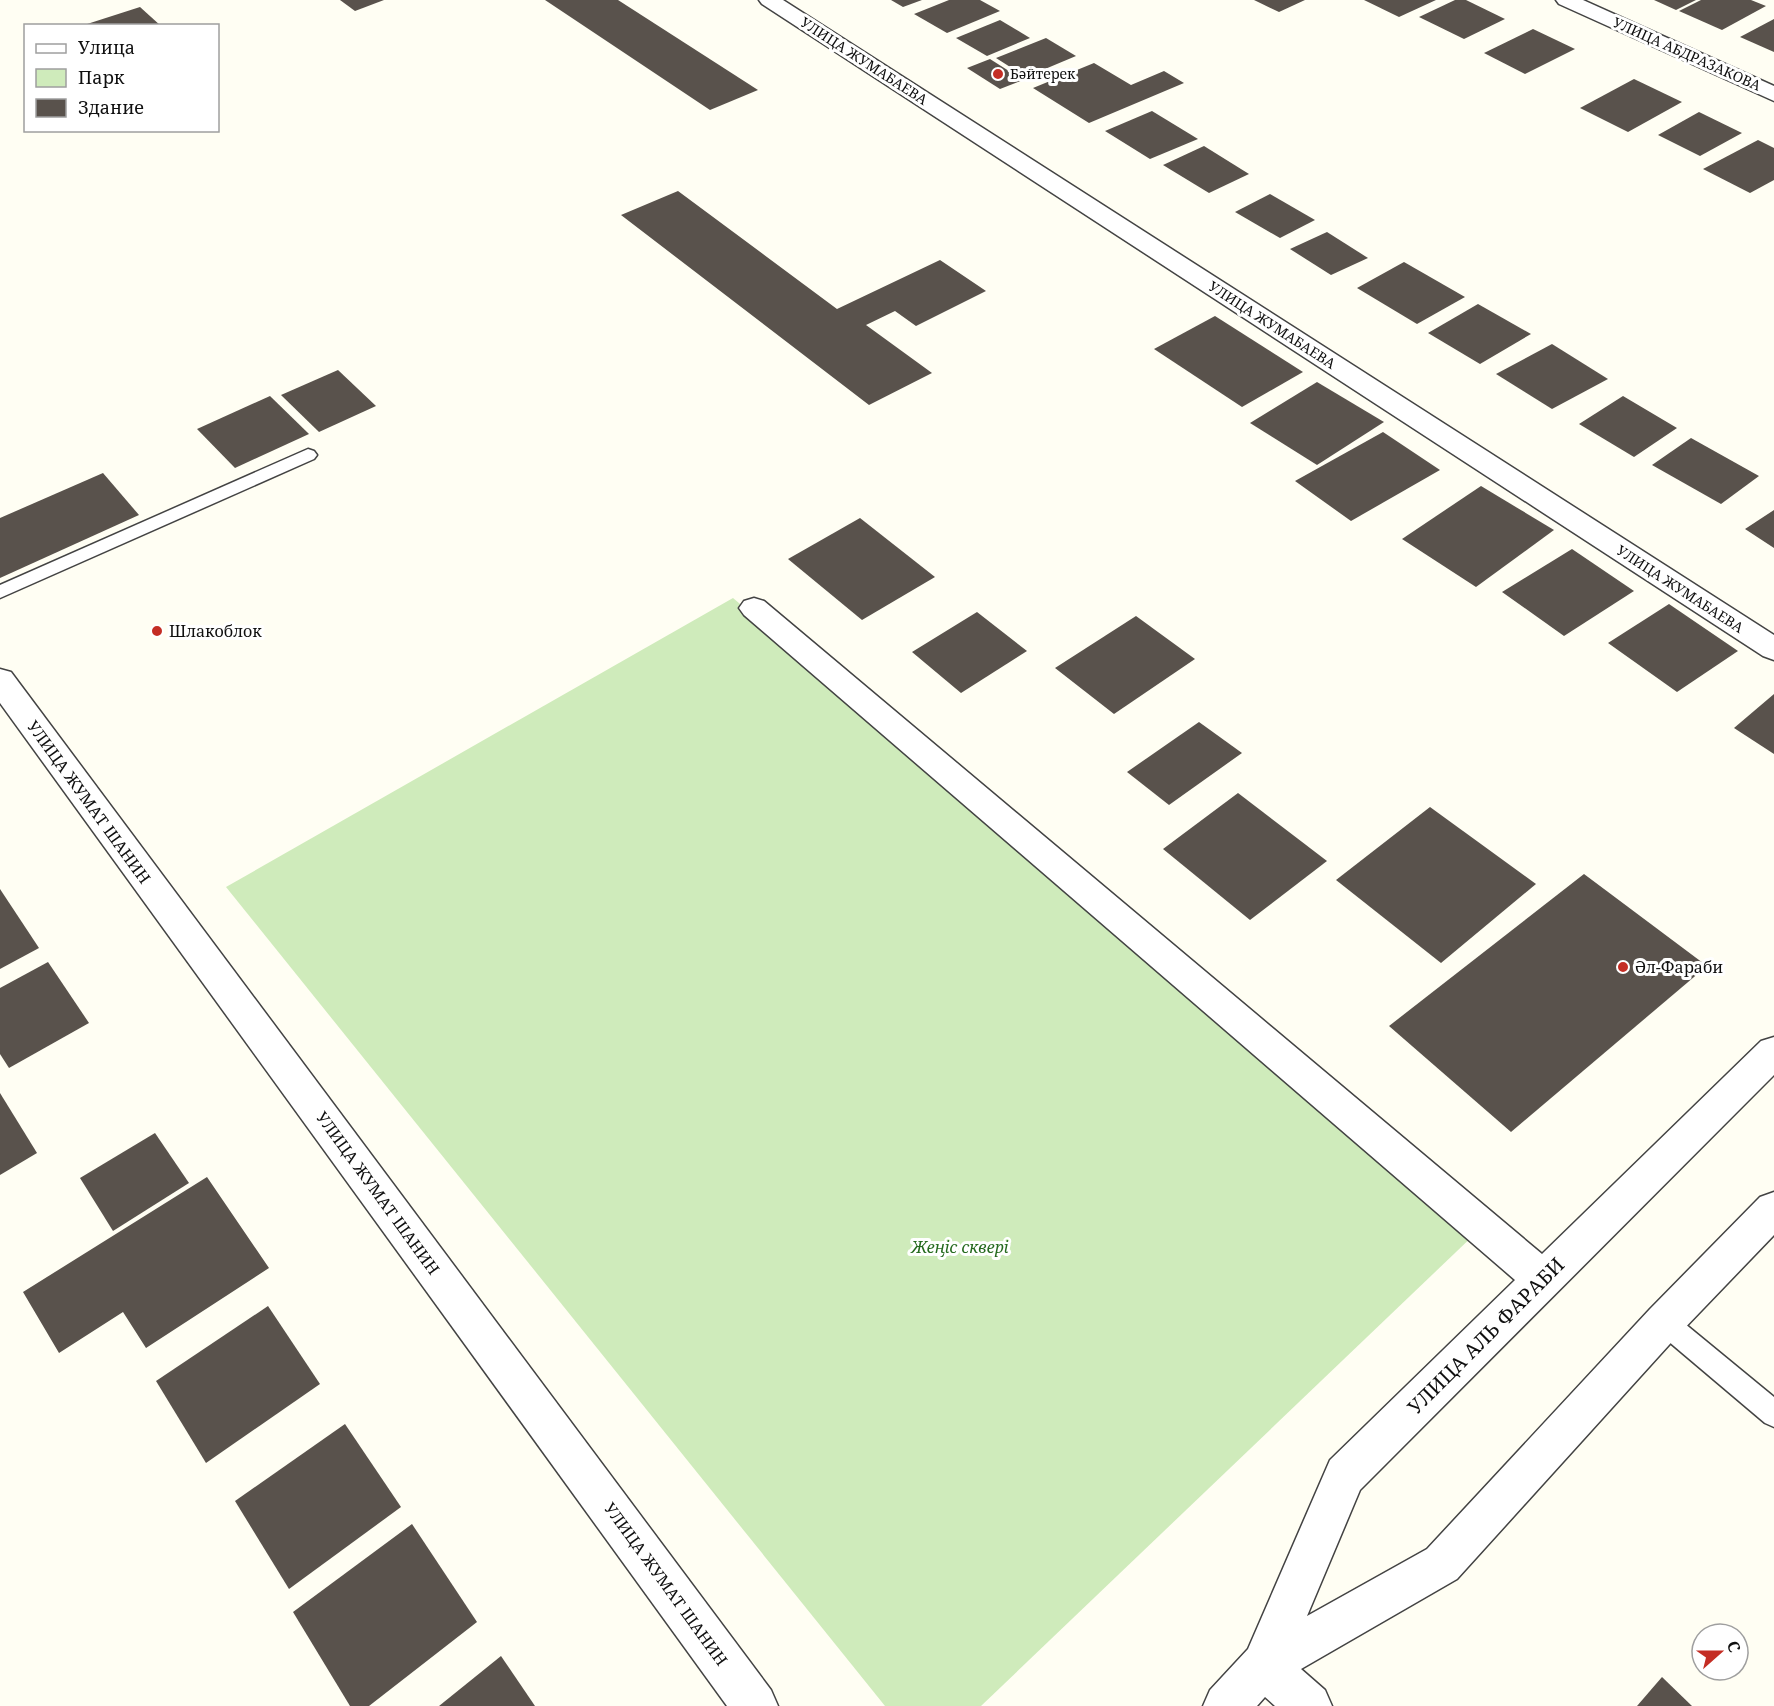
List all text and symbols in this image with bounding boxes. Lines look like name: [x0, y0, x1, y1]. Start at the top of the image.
street label: УЛИЦА ЖУМАБАЕВА: [797, 12, 932, 109]
street label: УЛИЦА АБДРАЗАКОВА: [1610, 12, 1764, 95]
legend: [24, 24, 219, 132]
text: Улица: [78, 35, 135, 59]
place label: Бәйтерек: [1010, 64, 1076, 83]
text: Парк: [78, 65, 125, 89]
marker: Бәйтерек: [991, 67, 1005, 81]
text: Здание: [78, 95, 144, 119]
street label: УЛИЦА ЖУМАБАЕВА: [1205, 276, 1340, 373]
street label: УЛИЦА ЖУМАБАЕВА: [1613, 540, 1748, 637]
place label: Шлакоблок: [169, 620, 262, 642]
marker: Шлакоблок: [150, 624, 164, 638]
street label: УЛИЦА ЖУМАТ ШАНИН: [22, 716, 156, 888]
place label: Әл-Фараби: [1635, 956, 1723, 978]
marker: Әл-Фараби: [1616, 960, 1630, 974]
street label: УЛИЦА ЖУМАТ ШАНИН: [311, 1107, 445, 1279]
park label: Жеңіс сквері: [910, 1236, 1009, 1258]
street label: УЛИЦА АЛЬ ФАРАБИ: [1401, 1251, 1570, 1420]
street label: УЛИЦА ЖУМАТ ШАНИН: [599, 1498, 733, 1670]
north arrow: [1690, 1622, 1750, 1682]
text: С: [1722, 1638, 1746, 1655]

